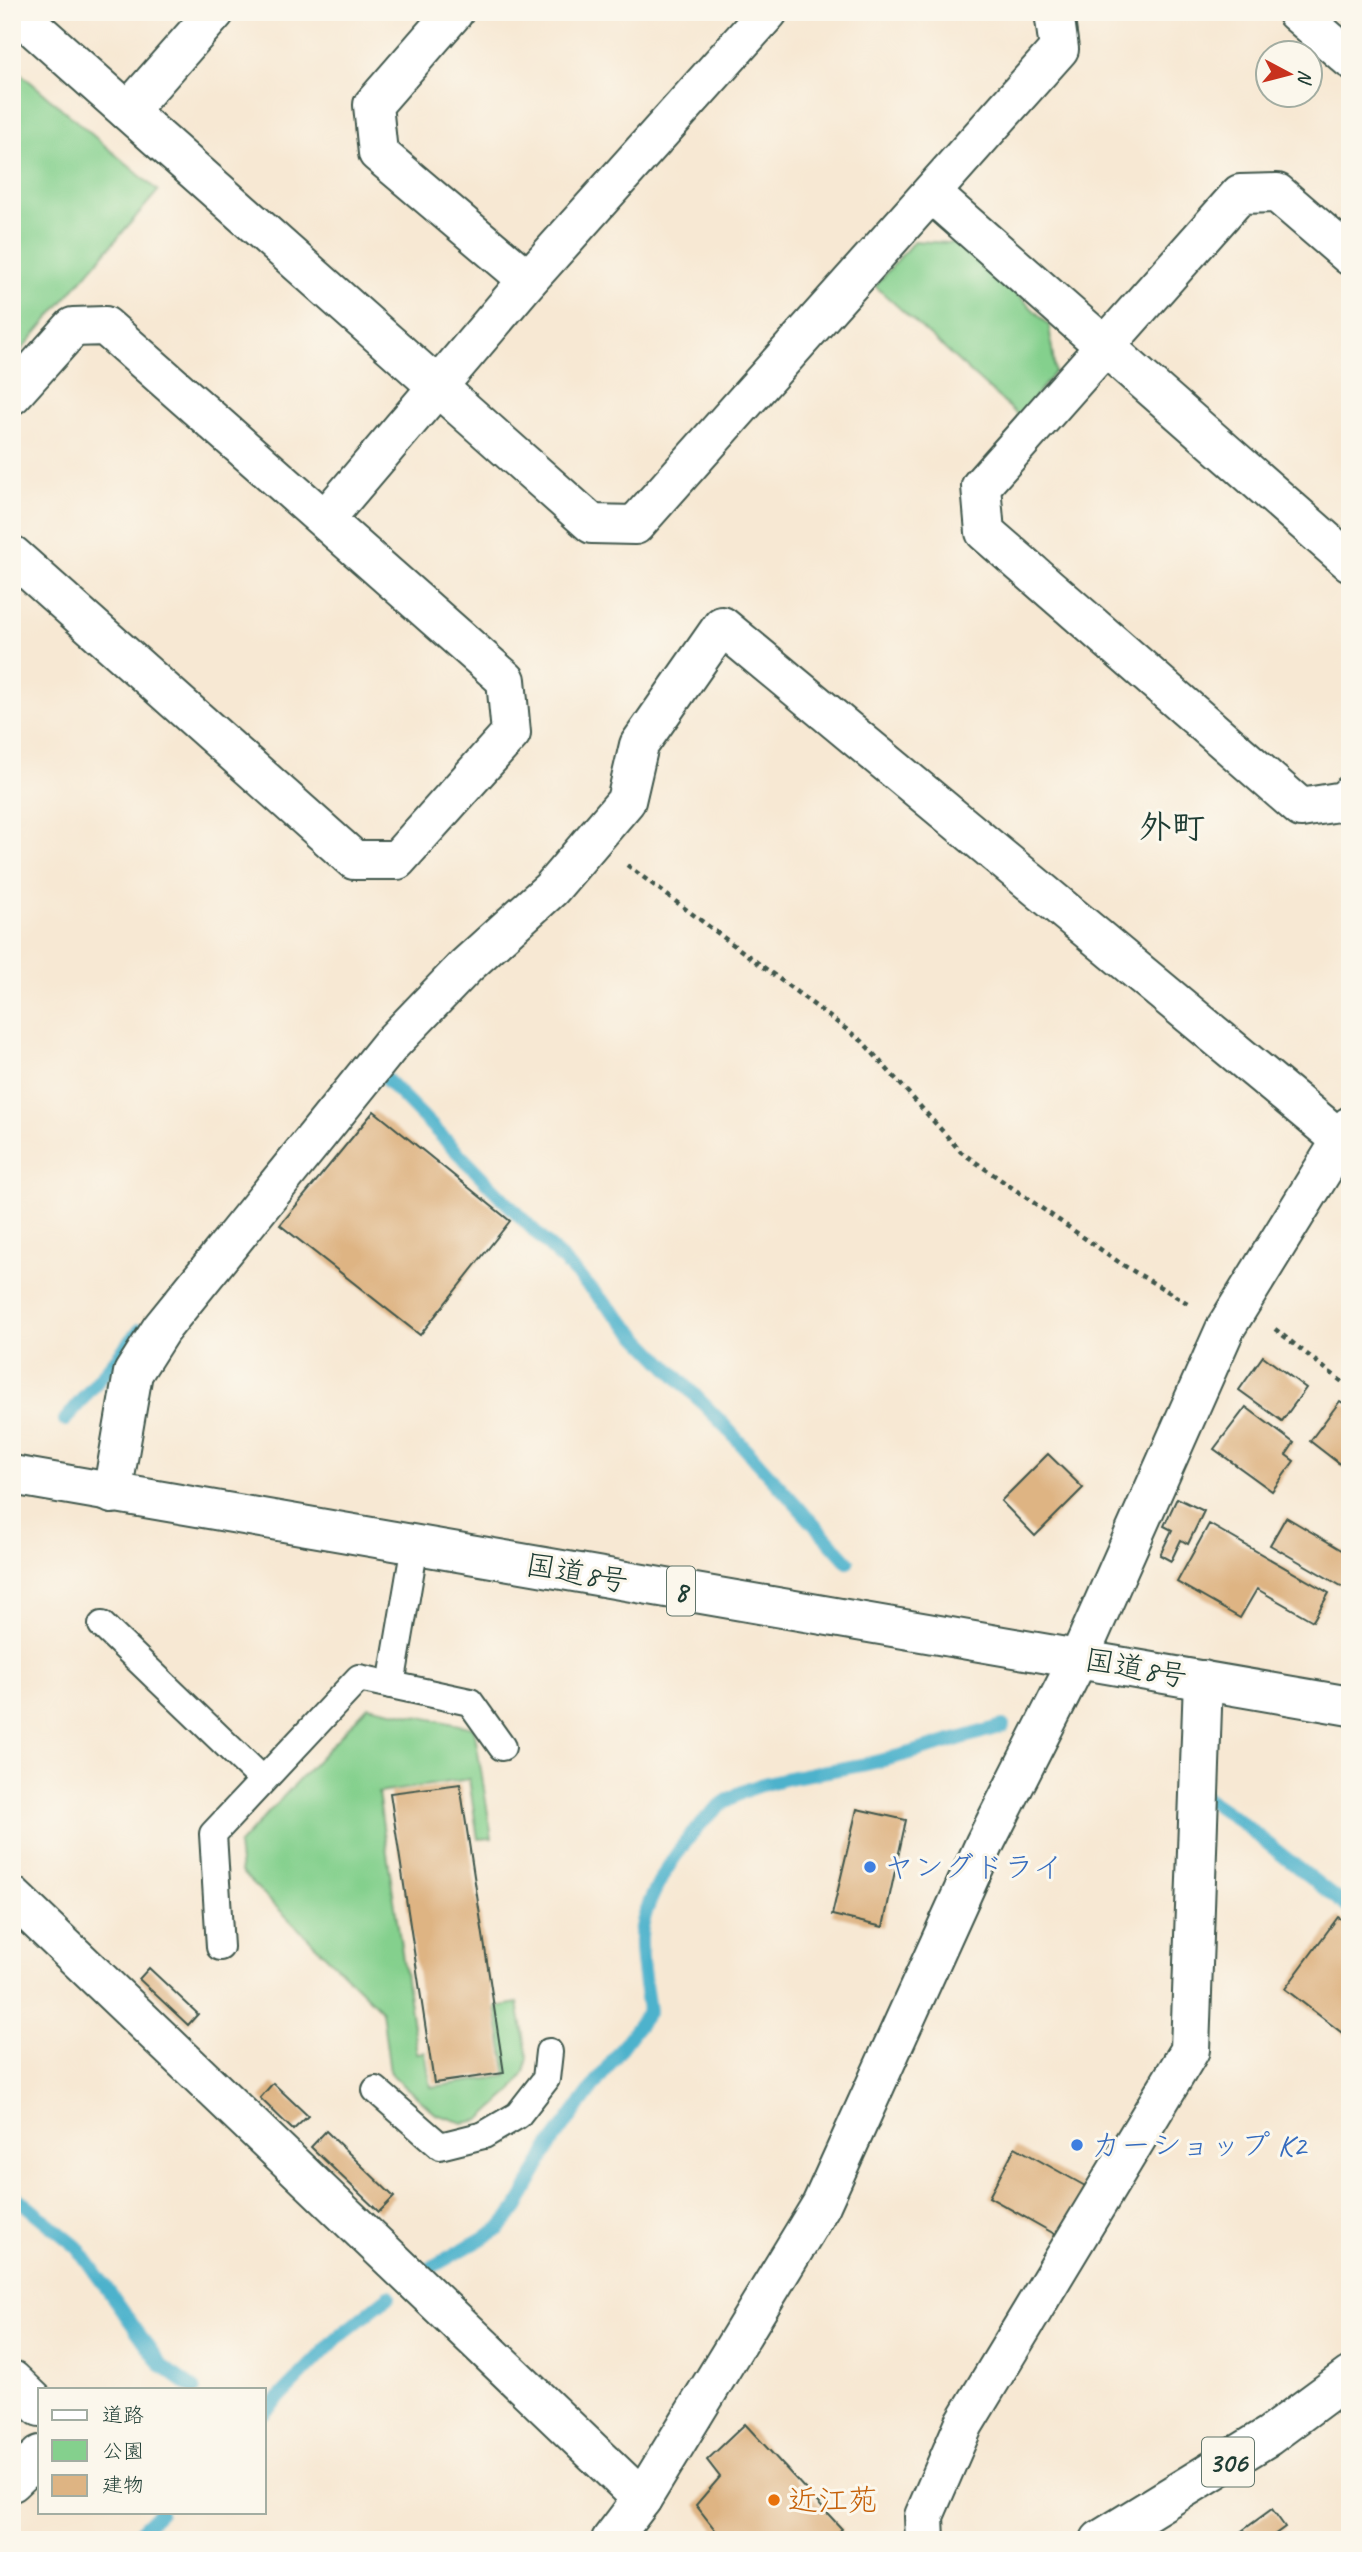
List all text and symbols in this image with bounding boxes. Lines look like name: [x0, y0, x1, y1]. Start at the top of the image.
north arrow: [1254, 38, 1324, 108]
text: N: [1292, 69, 1318, 86]
district label: 外町: [1139, 806, 1205, 848]
street label: 国道8号: [523, 1545, 631, 1601]
road number: 8: [667, 1566, 695, 1616]
street label: 国道8号: [1082, 1640, 1190, 1696]
place label: ヤングドライ: [884, 1848, 1063, 1886]
marker: ヤングドライ: [862, 1859, 878, 1875]
place label: カーショップ K2: [1091, 2126, 1309, 2164]
marker: カーショップ K2: [1069, 2137, 1085, 2153]
legend: [38, 2388, 266, 2514]
text: 道路: [102, 2402, 144, 2428]
text: 公園: [102, 2438, 144, 2464]
road number: 306: [1202, 2438, 1254, 2486]
text: 建物: [102, 2472, 144, 2498]
place label: 近江苑: [788, 2481, 878, 2519]
marker: 近江苑: [766, 2492, 782, 2508]

